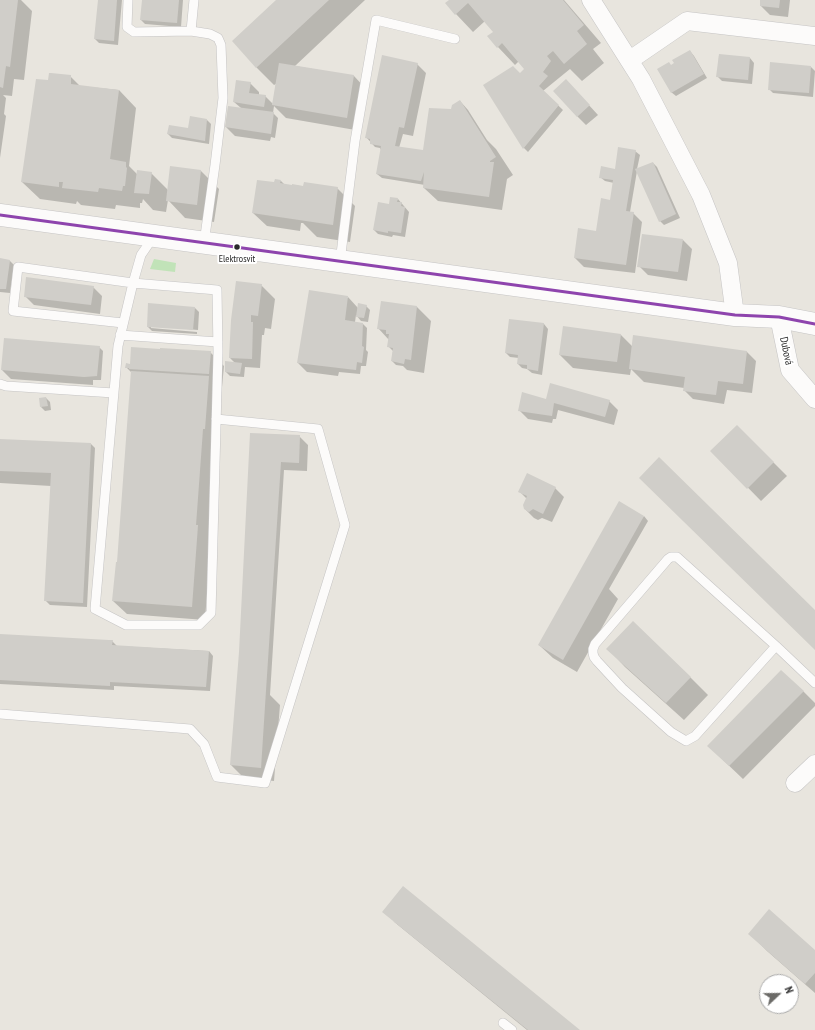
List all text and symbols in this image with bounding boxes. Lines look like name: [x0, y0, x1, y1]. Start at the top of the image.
marker: Elektrosvit: [232, 242, 242, 252]
place label: Elektrosvit: [219, 253, 255, 265]
street label: Dubová: [777, 336, 795, 366]
north arrow: [759, 974, 799, 1014]
text: N: [782, 984, 797, 995]

